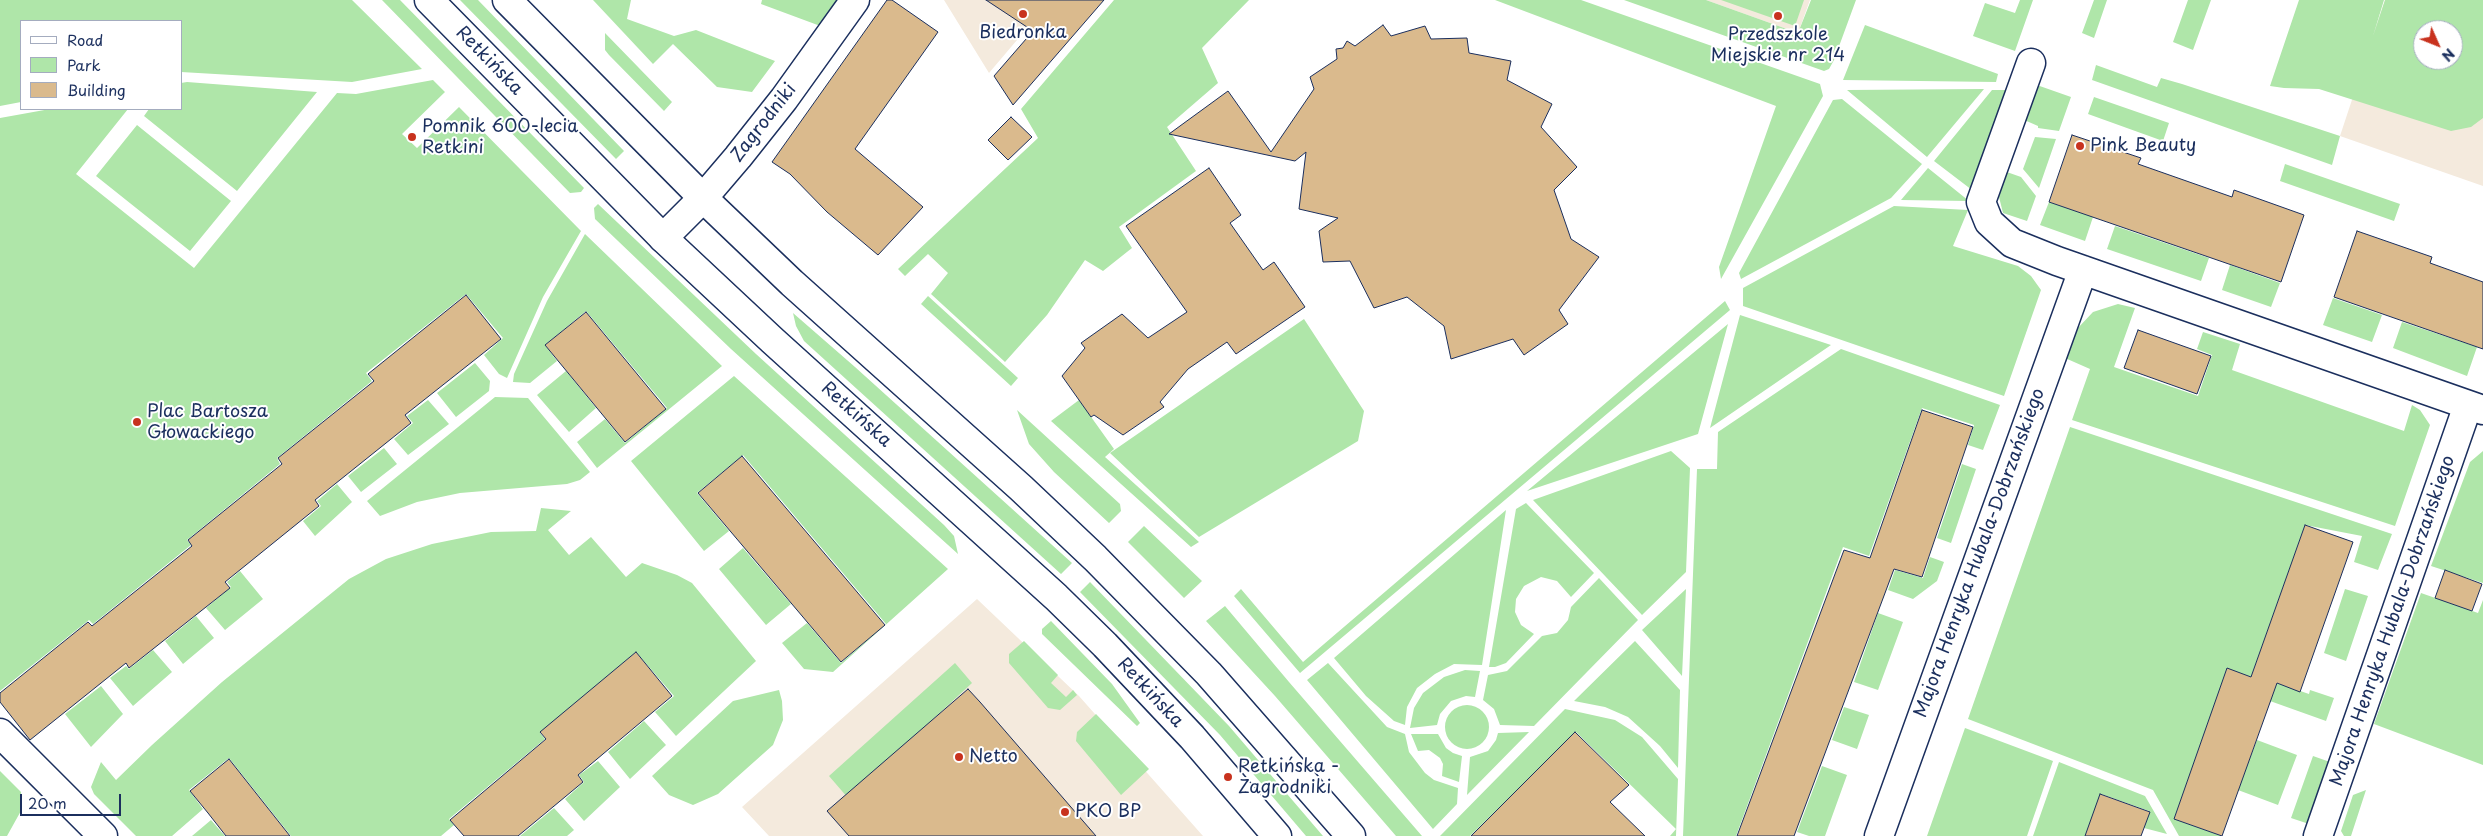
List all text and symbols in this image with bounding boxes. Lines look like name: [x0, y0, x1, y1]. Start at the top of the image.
marker: Biedronka: [1017, 8, 1029, 20]
marker: Przedszkole Miejskie nr 214: [1772, 10, 1784, 22]
legend: [20, 20, 182, 110]
north arrow: [2413, 20, 2463, 70]
street label: Retkińska: [451, 22, 527, 100]
place label: Biedronka: [979, 22, 1067, 44]
place label: Przedszkole Miejskie nr 214: [1711, 24, 1845, 66]
text: Road: [67, 28, 103, 51]
text: N: [2437, 44, 2460, 66]
text: Park: [67, 53, 101, 76]
text: Building: [67, 78, 126, 101]
street label: Zagrodniki: [727, 80, 801, 166]
place label: Pomnik 600-lecia Retkini: [422, 116, 578, 158]
marker: Pomnik 600-lecia Retkini: [406, 131, 418, 143]
place label: Pink Beauty: [2090, 135, 2196, 157]
marker: Pink Beauty: [2074, 140, 2086, 152]
street label: Retkińska: [816, 378, 896, 452]
street label: Majora Henryka Hubala-Dobrzańskiego: [1910, 386, 2050, 720]
place label: Plac Bartosza Głowackiego: [147, 401, 268, 444]
marker: Plac Bartosza Głowackiego: [131, 416, 143, 428]
street label: Majora Henryka Hubala-Dobrzańskiego: [2326, 453, 2460, 789]
street label: Retkińska: [1112, 654, 1188, 732]
place label: Netto: [969, 746, 1018, 768]
marker: Netto: [953, 751, 965, 763]
place label: Retkińska - Zagrodniki: [1238, 756, 1339, 799]
marker: Retkińska - Zagrodniki: [1222, 771, 1234, 783]
scale bar: [22, 784, 124, 816]
text: 20 m: [28, 791, 67, 814]
place label: PKO BP: [1075, 801, 1141, 823]
marker: PKO BP: [1059, 806, 1071, 818]

